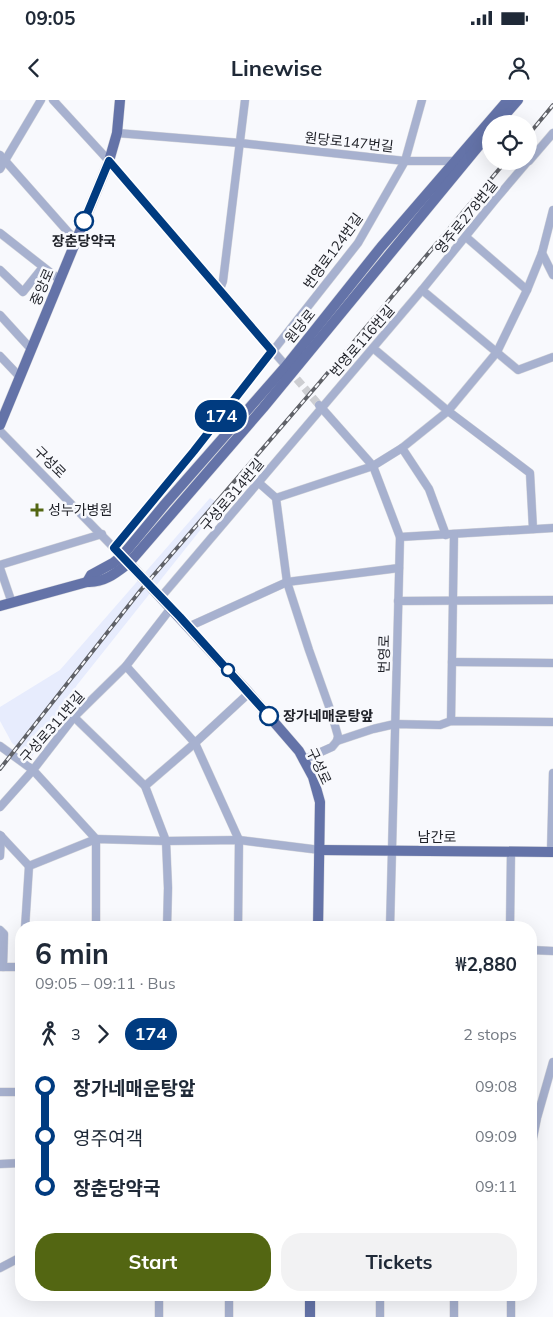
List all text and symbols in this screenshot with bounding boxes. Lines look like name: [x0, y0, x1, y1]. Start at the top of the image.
text: 09:05: [25, 6, 75, 30]
icon: back: [20, 54, 48, 82]
text: Linewise: [231, 54, 322, 82]
icon: person: [505, 54, 533, 82]
map controls: [482, 115, 537, 170]
button: locate: [482, 115, 537, 170]
street label: 원당로147번길: [304, 128, 394, 156]
street label: 영주로278번길: [431, 177, 501, 257]
street label: 번영로124번길: [299, 209, 367, 293]
marker: 장춘당약국: [74, 211, 94, 231]
place label: 장춘당약국: [52, 232, 116, 250]
street label: 중앙로: [26, 266, 58, 308]
street label: 번영로116번길: [326, 301, 398, 381]
street label: 원당로: [281, 305, 319, 347]
line badge: 174: [192, 400, 250, 432]
text: 174: [205, 404, 237, 427]
street label: 구성로: [30, 442, 70, 482]
street label: 구성로314번길: [196, 455, 268, 535]
place label: 성누가병원: [48, 501, 112, 519]
marker: 성누가병원: [30, 503, 44, 517]
street label: 번영로: [375, 634, 393, 673]
unlabelled marker: [221, 663, 235, 677]
street label: 구성로311번길: [16, 687, 88, 767]
marker: 장가네매운탕앞: [259, 706, 279, 726]
place label: 장가네매운탕앞: [283, 707, 373, 725]
street label: 구성로: [303, 745, 335, 787]
street label: 남간로: [418, 828, 456, 846]
text: 6 min: [35, 936, 109, 971]
text: ₩2,880: [455, 952, 517, 976]
text: 09:05 – 09:11 · Bus: [35, 973, 176, 993]
icon: walk: [35, 1020, 63, 1048]
icon: forward: [89, 1020, 117, 1048]
text: 174: [135, 1022, 167, 1045]
text: 3: [71, 1024, 81, 1044]
text: 2 stops: [463, 1024, 517, 1044]
text: 장가네매운탕앞: [73, 1076, 195, 1100]
text: 09:08: [475, 1076, 517, 1096]
text: 영주여객: [73, 1126, 143, 1150]
text: 09:09: [475, 1126, 517, 1146]
text: 장춘당약국: [73, 1176, 160, 1200]
text: 09:11: [475, 1176, 517, 1196]
button: Start: [35, 1233, 271, 1291]
button: Tickets: [281, 1233, 517, 1291]

